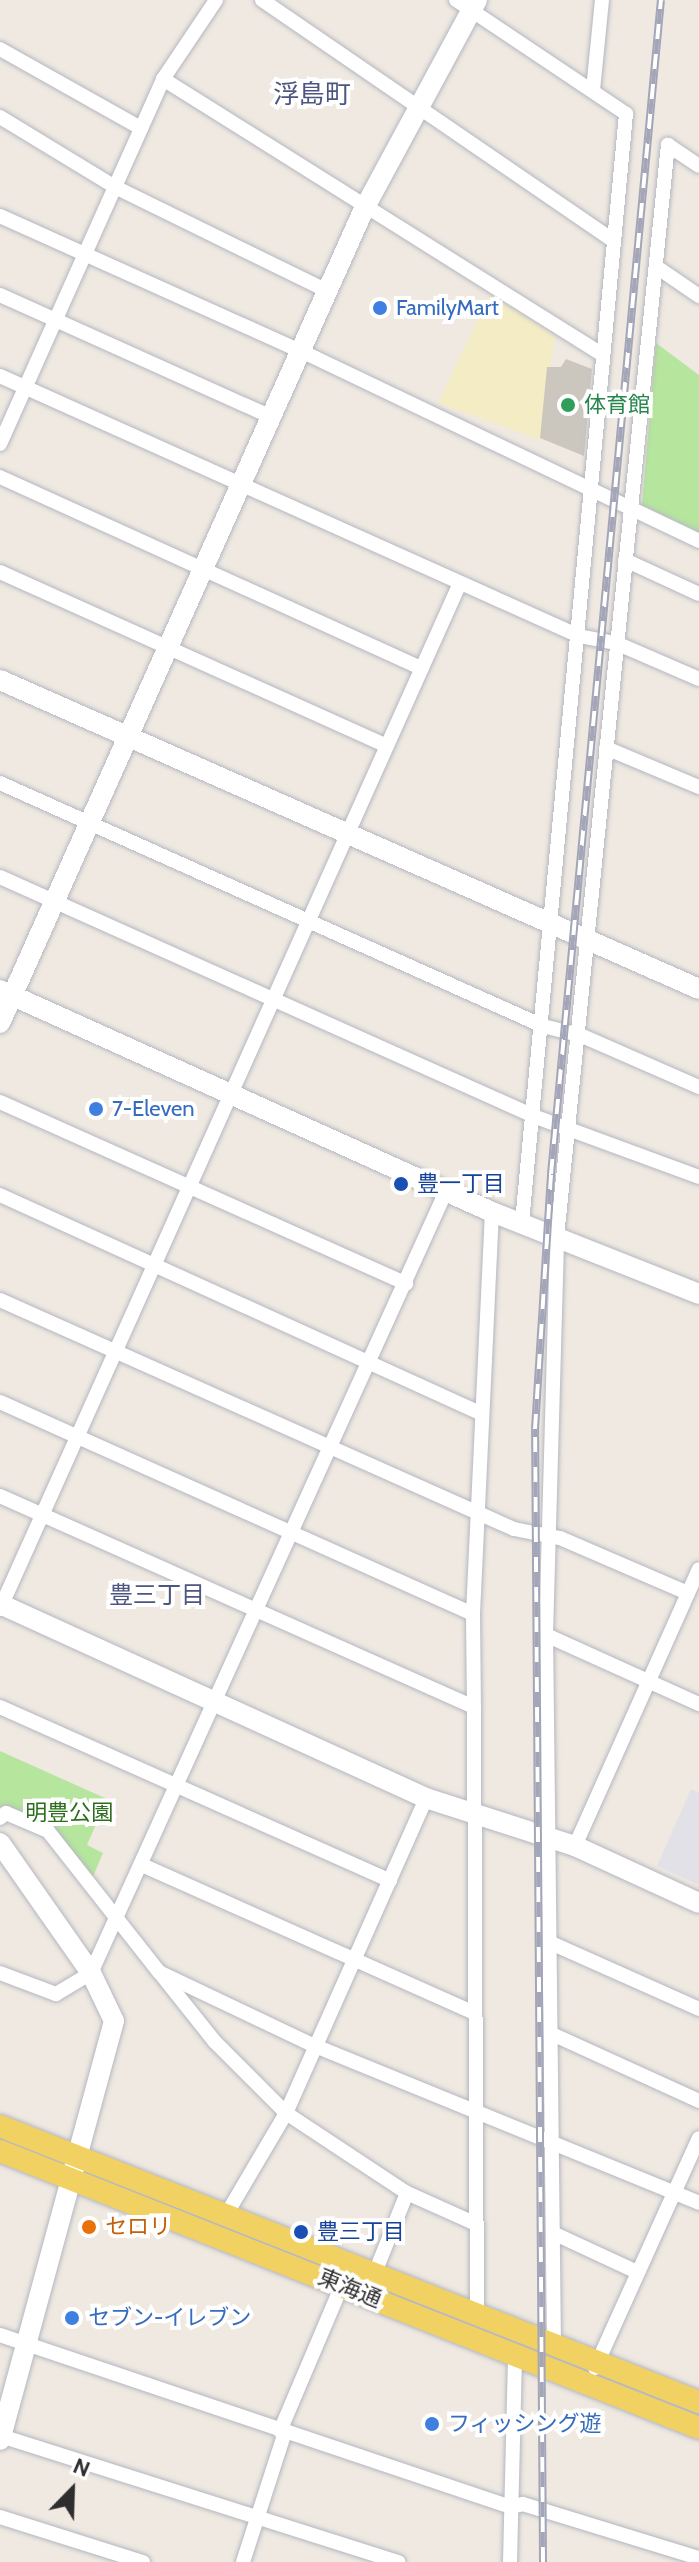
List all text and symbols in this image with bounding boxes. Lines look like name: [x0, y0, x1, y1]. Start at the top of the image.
district label: 浮島町: [273, 79, 351, 111]
place label: FamilyMart: [396, 295, 499, 321]
marker: FamilyMart: [371, 299, 389, 317]
place label: 体育館: [584, 392, 650, 418]
marker: 体育館: [559, 396, 577, 414]
place label: 7-Eleven: [112, 1096, 195, 1122]
marker: 7-Eleven: [87, 1100, 105, 1118]
place label: 豊一丁目: [417, 1171, 505, 1197]
marker: 豊一丁目: [392, 1175, 410, 1193]
district label: 豊三丁目: [109, 1581, 205, 1609]
park label: 明豊公園: [25, 1800, 113, 1826]
place label: セロリ: [105, 2214, 171, 2240]
marker: セロリ: [80, 2218, 98, 2236]
place label: 豊三丁目: [317, 2219, 405, 2245]
marker: 豊三丁目: [292, 2223, 310, 2241]
street label: 東海通: [314, 2263, 386, 2313]
place label: セブン-イレブン: [88, 2305, 251, 2331]
marker: セブン-イレブン: [63, 2309, 81, 2327]
place label: フィッシング遊: [448, 2411, 602, 2437]
marker: フィッシング遊: [423, 2415, 441, 2433]
north arrow: [32, 2450, 112, 2530]
text: N: [69, 2452, 94, 2483]

